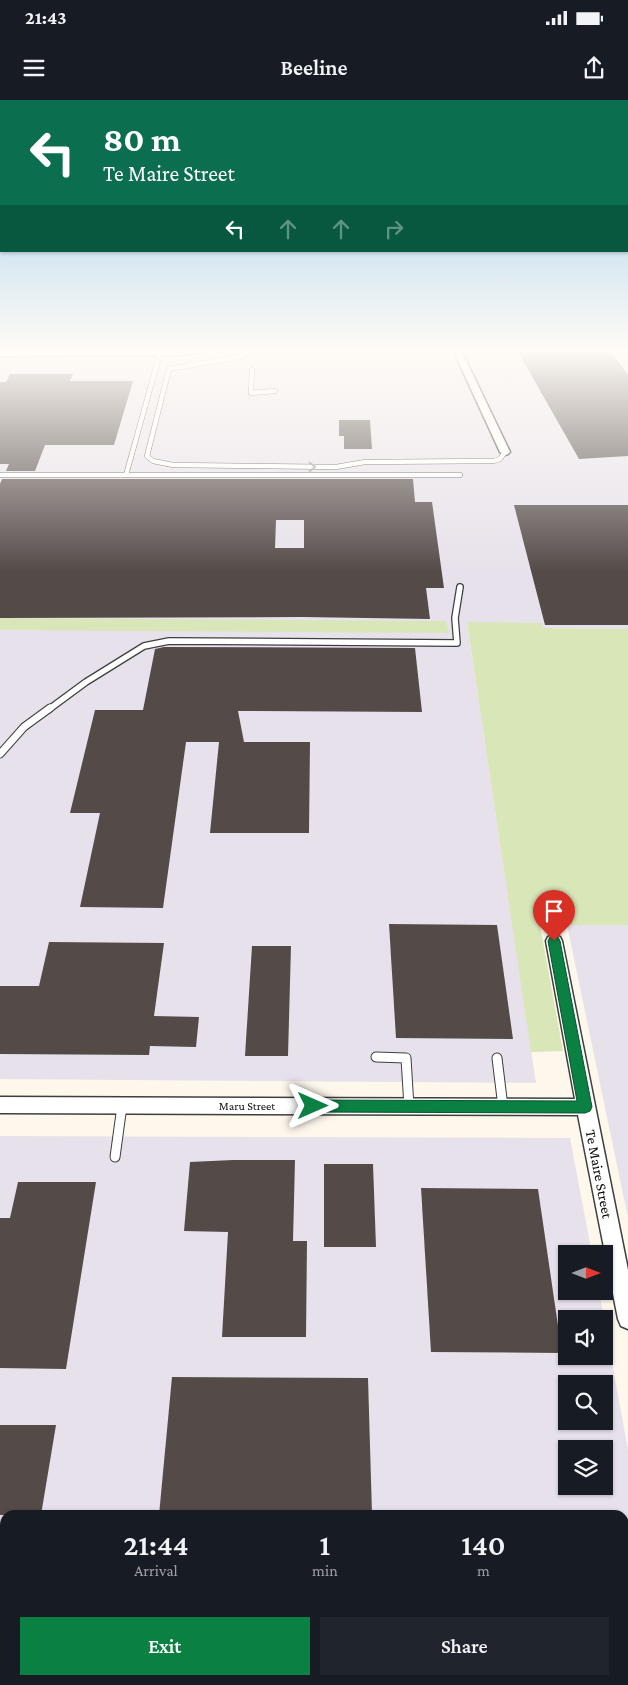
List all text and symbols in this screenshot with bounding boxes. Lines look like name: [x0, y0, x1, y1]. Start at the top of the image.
text: 21:43: [25, 7, 66, 28]
icon: menu: [20, 54, 48, 82]
icon: share: [580, 54, 608, 82]
text: Beeline: [280, 55, 348, 80]
icon: left: [20, 120, 85, 185]
text: 80 m: [103, 120, 181, 159]
text: Te Maire Street: [103, 161, 235, 186]
icon: left: [221, 215, 249, 243]
icon: ahead: [274, 215, 302, 243]
icon: ahead: [327, 215, 355, 243]
icon: right: [380, 215, 408, 243]
one-way arrow: [308, 462, 316, 472]
pin: [533, 890, 575, 941]
icon: arrive: [540, 897, 568, 925]
position arrow: [286, 1079, 338, 1131]
street label: Maru Street: [219, 1099, 276, 1113]
street label: Te Maire Street: [583, 1128, 616, 1221]
north arrow: [558, 1245, 612, 1300]
map controls: [558, 1245, 613, 1495]
button: sound: [558, 1310, 613, 1365]
button: search: [558, 1375, 613, 1430]
button: layers: [558, 1440, 613, 1495]
text: 21:44: [123, 1528, 189, 1561]
text: 1: [320, 1528, 330, 1561]
text: 140: [461, 1528, 505, 1561]
text: Arrival: [134, 1562, 178, 1579]
text: min: [312, 1562, 338, 1579]
text: m: [477, 1562, 490, 1579]
button: Exit: [20, 1617, 310, 1675]
button: Share: [320, 1617, 609, 1675]

